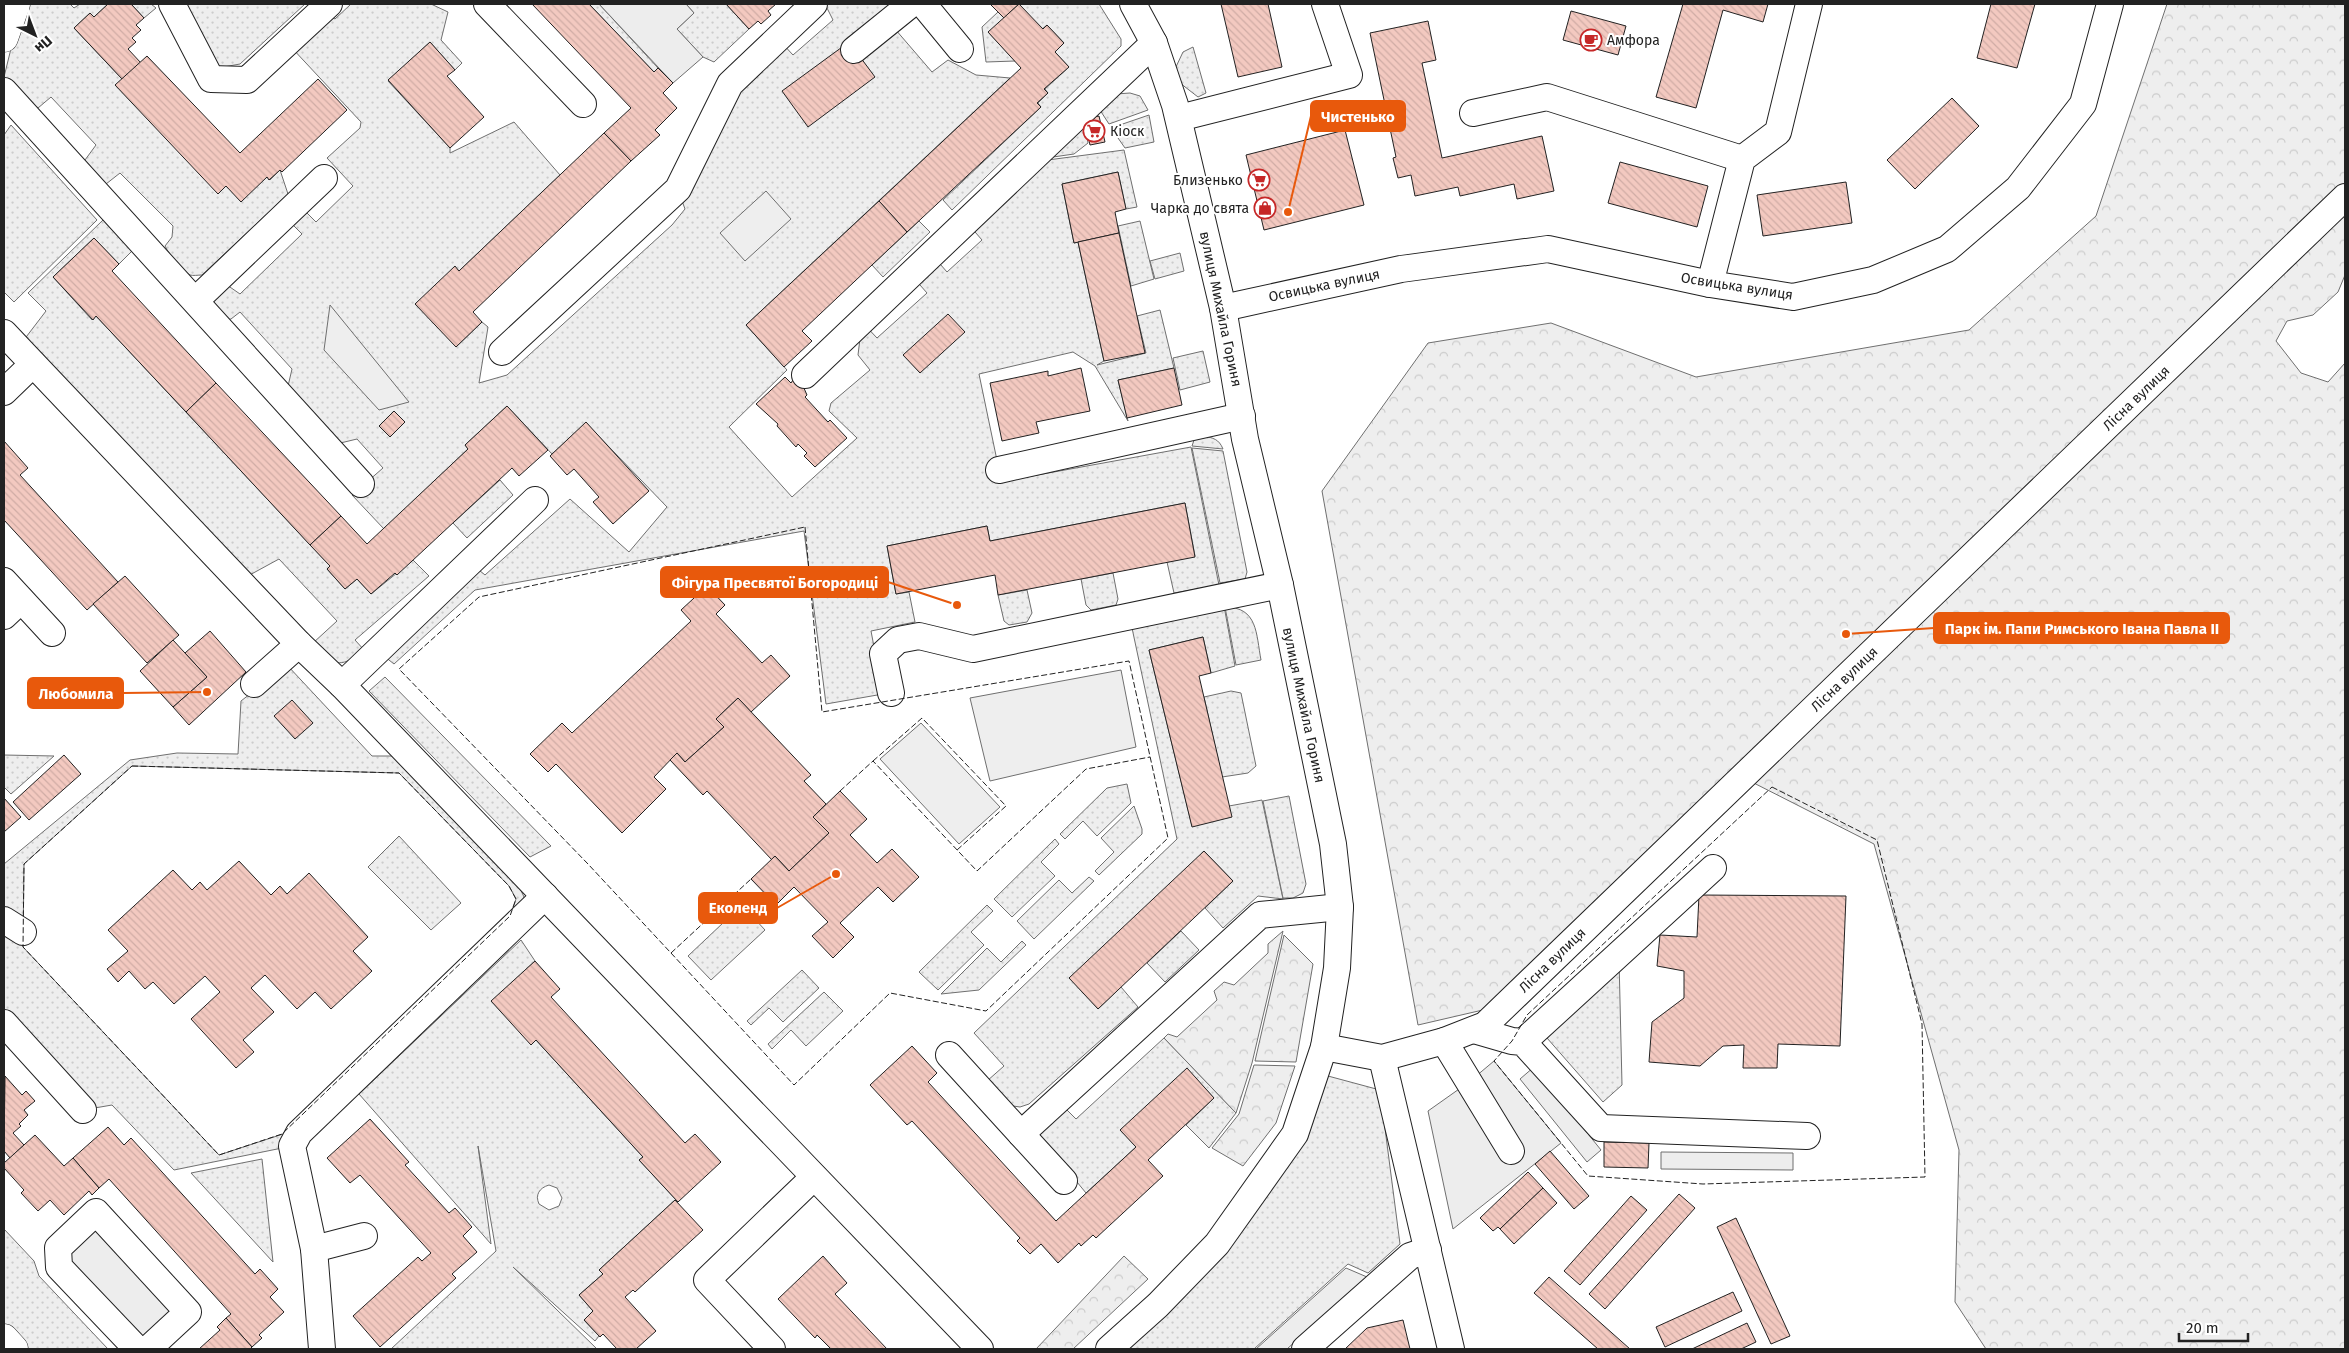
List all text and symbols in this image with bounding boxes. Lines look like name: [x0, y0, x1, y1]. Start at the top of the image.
north arrow: [10, 10, 60, 60]
cafe icon: Амфора: [1579, 28, 1603, 52]
text: Пн: [31, 32, 56, 56]
place label: Амфора: [1607, 32, 1660, 49]
callout: Чистенько: [1311, 101, 1405, 131]
text: Чистенько: [1321, 108, 1395, 126]
supermarket icon: Кіоск: [1082, 119, 1106, 143]
place label: Кіоск: [1110, 123, 1145, 140]
supermarket icon: Близенько: [1247, 168, 1271, 192]
place label: Близенько: [1173, 172, 1243, 189]
shop icon: Чарка до свята: [1253, 196, 1277, 220]
place label: Чарка до свята: [1151, 200, 1249, 217]
street label: вулиця Михайла Гориня: [1196, 230, 1245, 388]
street label: Освицька вулиця: [1267, 265, 1381, 306]
street label: Освицька вулиця: [1680, 269, 1794, 304]
street label: Лісна вулиця: [2099, 362, 2173, 434]
callout: Фігура Пресвятої Богородиці: [661, 567, 888, 597]
text: Фігура Пресвятої Богородиці: [672, 574, 878, 592]
callout: Парк ім. Папи Римського Івана Павла ІІ: [1934, 613, 2229, 643]
text: Парк ім. Папи Римського Івана Павла ІІ: [1945, 620, 2219, 638]
street label: вулиця Михайла Гориня: [1279, 626, 1328, 784]
street label: Лісна вулиця: [1807, 643, 1881, 715]
callout: Любомила: [28, 678, 123, 708]
text: Любомила: [38, 685, 114, 703]
callout: Еколенд: [699, 893, 777, 923]
text: Еколенд: [709, 899, 768, 917]
street label: Лісна вулиця: [1515, 924, 1589, 996]
scale bar: [2179, 1310, 2248, 1342]
text: 20 m: [2186, 1319, 2219, 1337]

